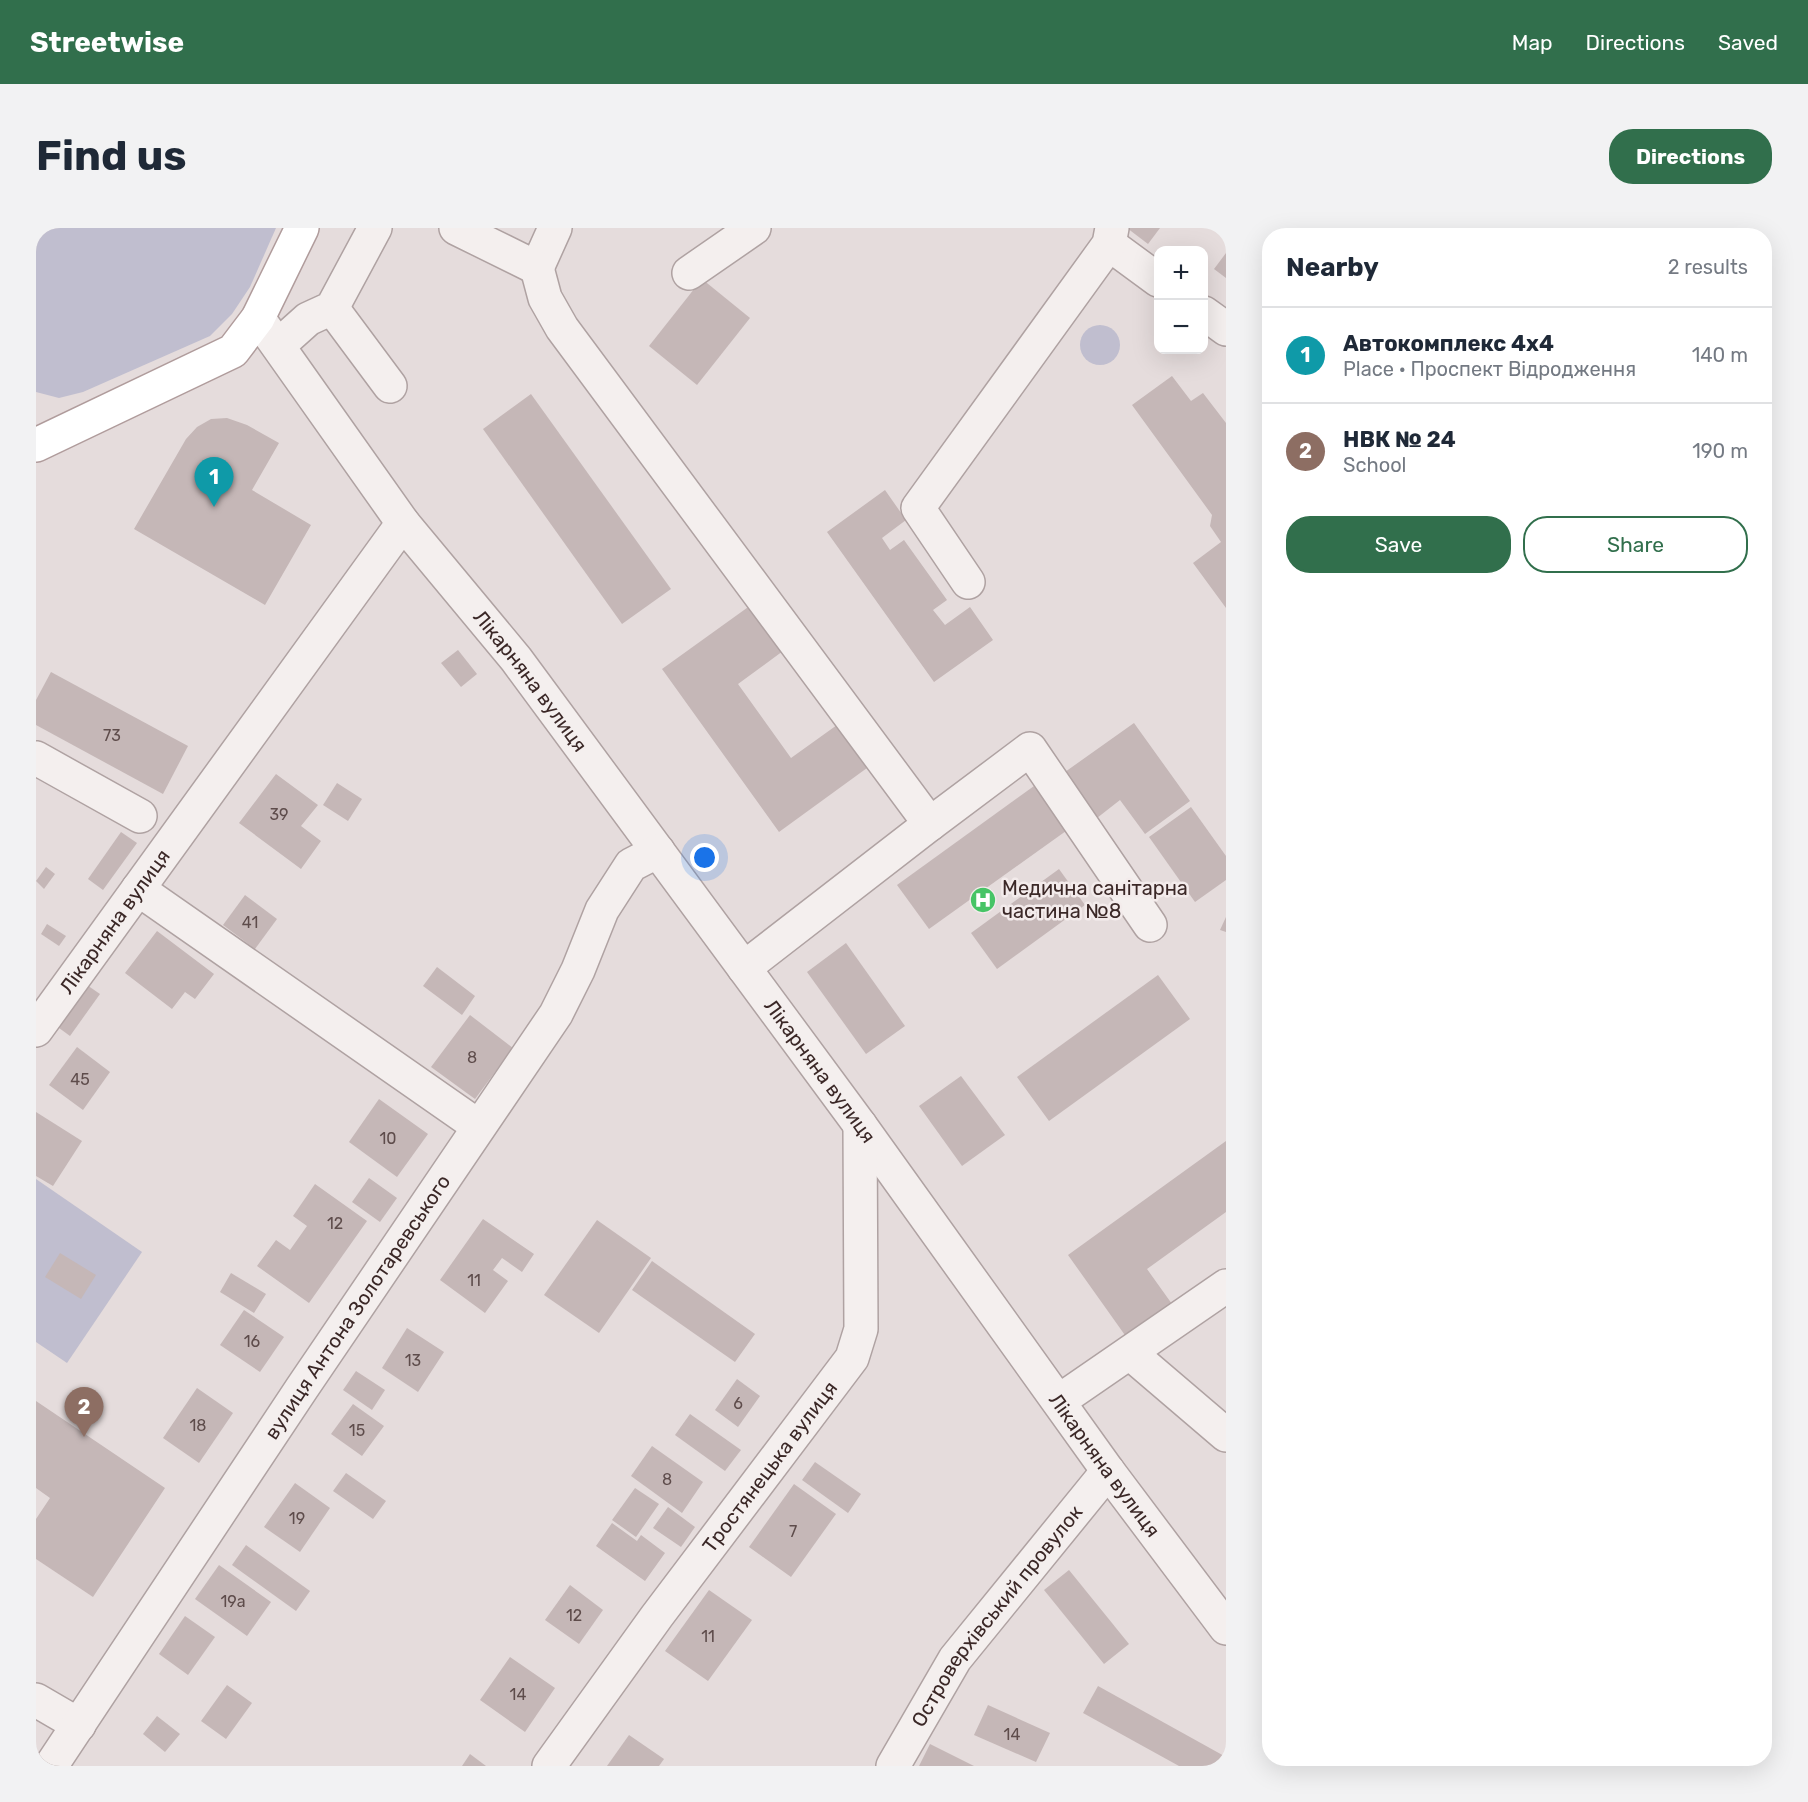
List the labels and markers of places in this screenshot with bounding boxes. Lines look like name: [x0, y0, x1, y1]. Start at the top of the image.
pin: 1: [194, 458, 234, 507]
place label: Медична санітарна частина №8: [1002, 876, 1188, 923]
hospital icon: Медична санітарна частина №8: [968, 885, 998, 915]
pin: 2: [64, 1388, 104, 1437]

